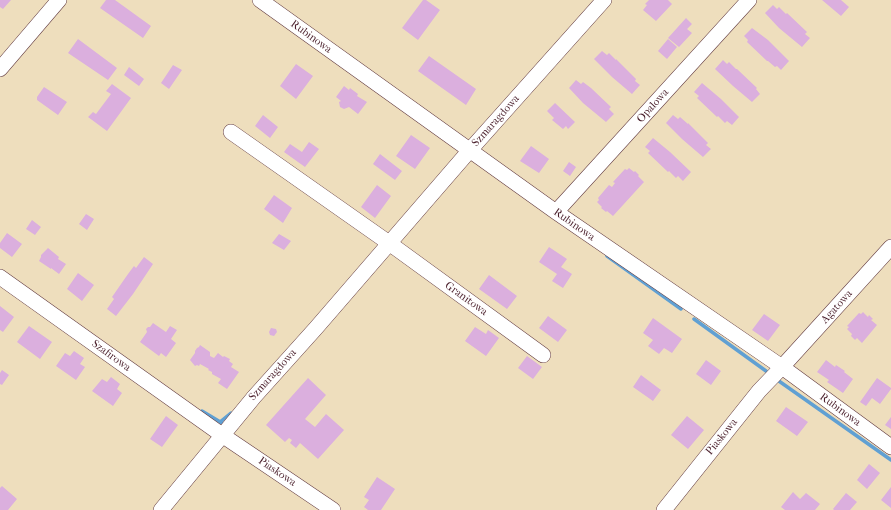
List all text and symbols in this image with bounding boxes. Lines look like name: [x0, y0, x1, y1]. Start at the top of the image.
street label: Rubinowa: [288, 18, 334, 56]
street label: Opalowa: [634, 86, 672, 126]
street label: Szmaragdowa: [469, 92, 523, 150]
street label: Rubinowa: [551, 206, 597, 244]
street label: Granitowa: [442, 279, 490, 319]
street label: Agatowa: [819, 288, 855, 326]
street label: Szafirowa: [89, 337, 133, 375]
street label: Szmaragdowa: [246, 346, 300, 404]
street label: Rubinowa: [817, 391, 863, 429]
street label: Piaskowa: [703, 416, 741, 458]
street label: Piaskowa: [255, 455, 299, 489]

